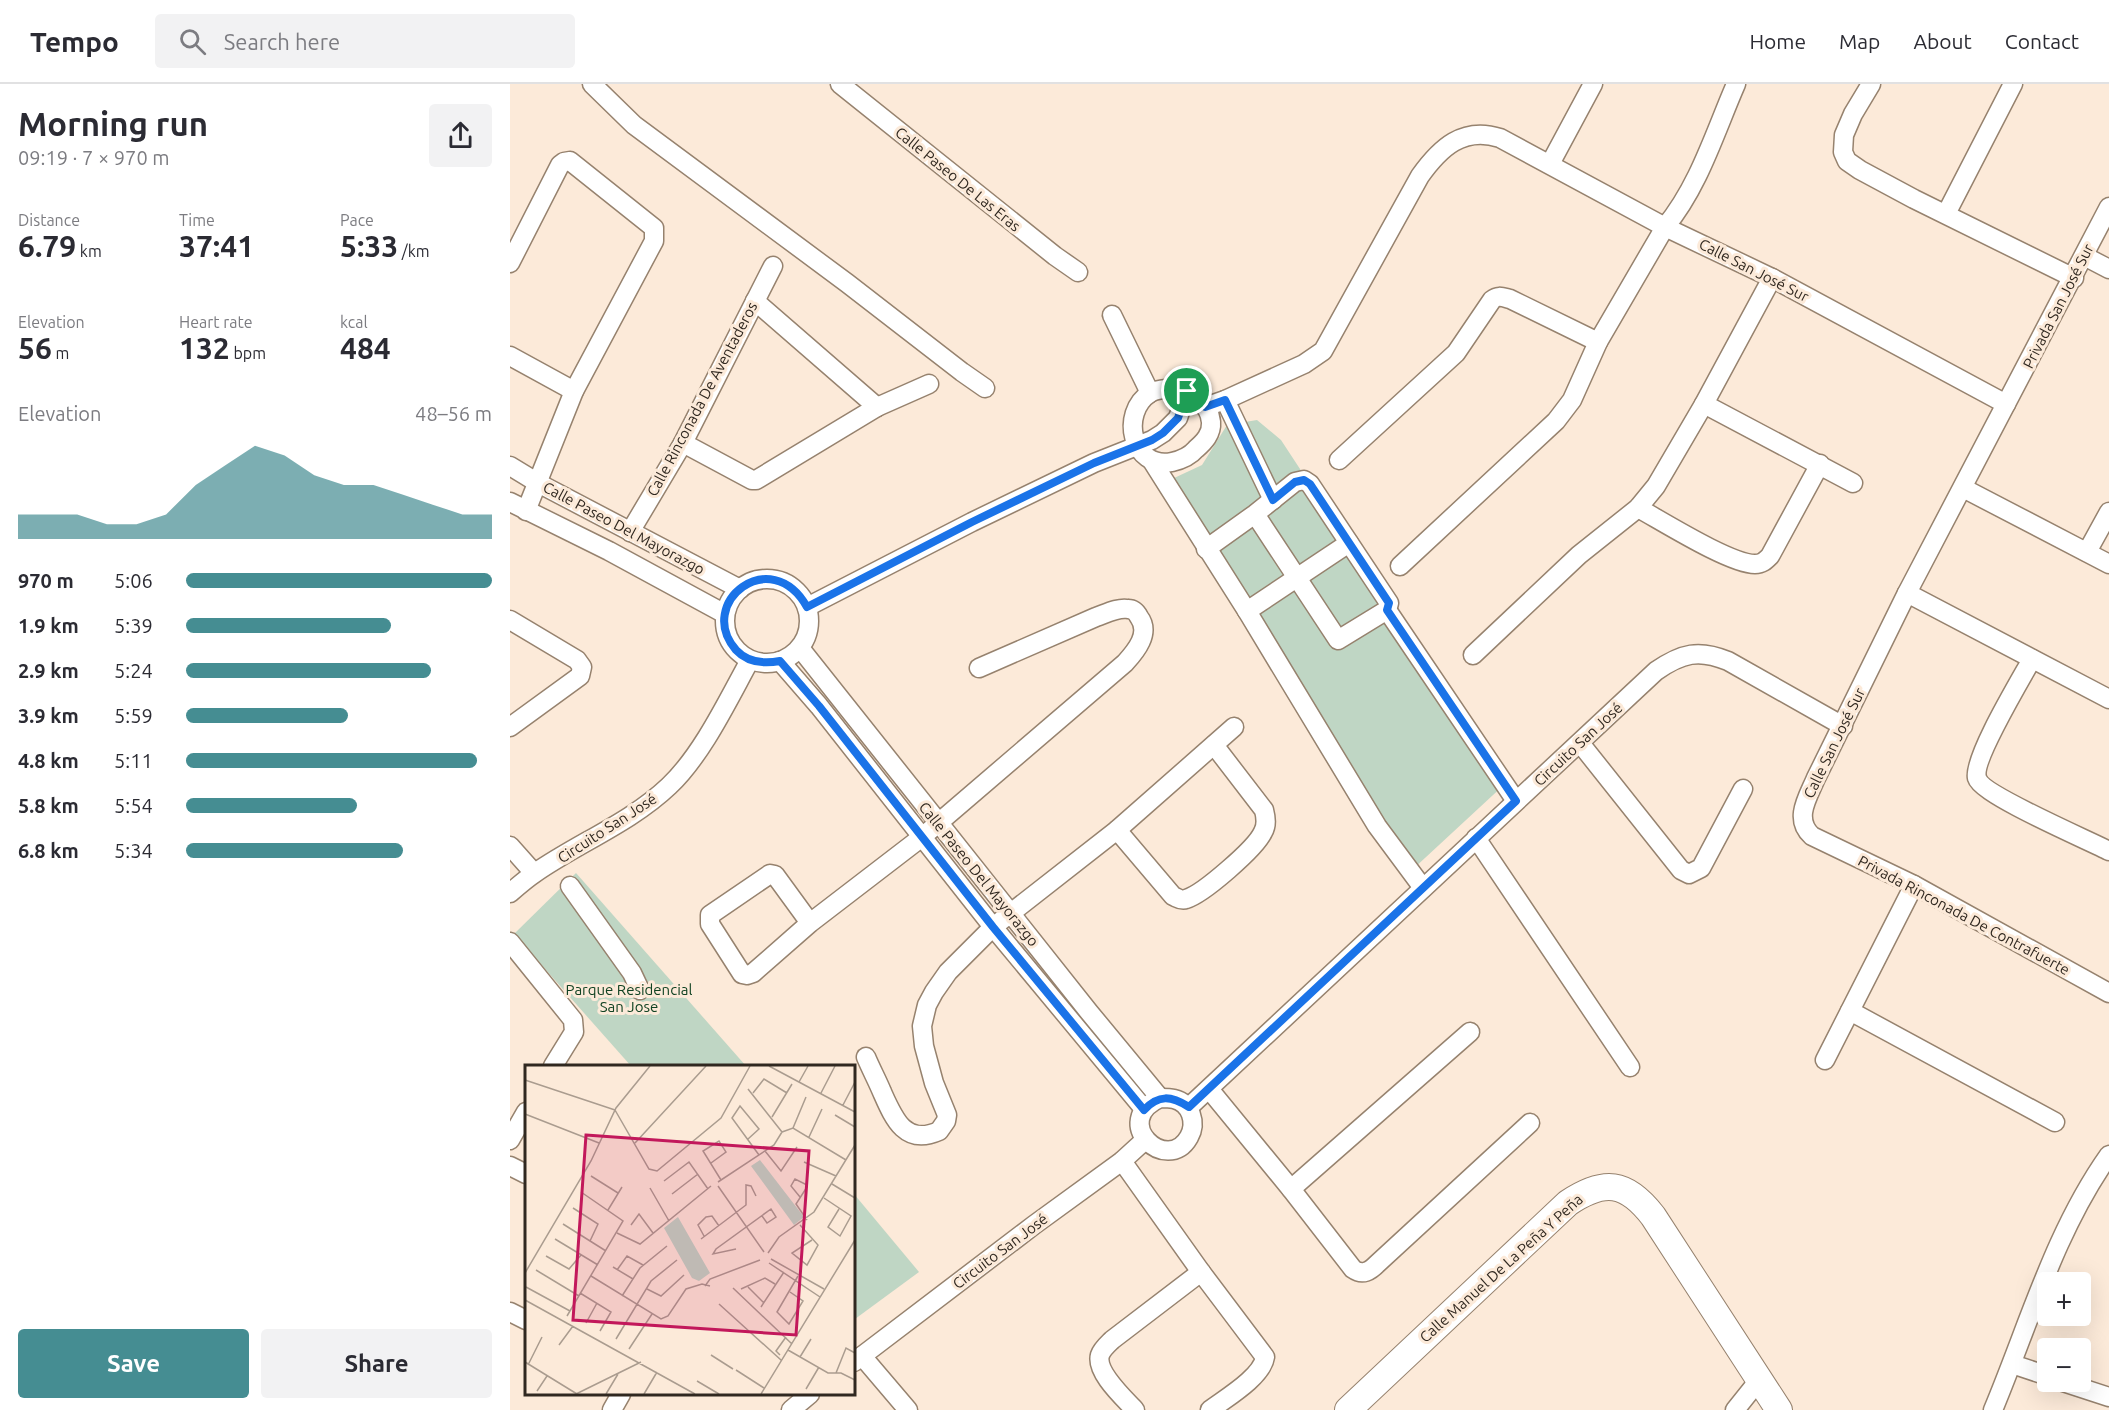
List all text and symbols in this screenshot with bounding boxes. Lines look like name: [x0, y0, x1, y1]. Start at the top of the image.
search box: [155, 14, 575, 68]
icon: search: [176, 25, 209, 58]
text: Tempo: [30, 26, 119, 57]
text: Search here: [224, 29, 340, 54]
text: Home: [1749, 29, 1806, 53]
text: Map: [1839, 29, 1880, 53]
text: About: [1913, 29, 1972, 53]
text: Contact: [2005, 29, 2079, 53]
button: share: [429, 104, 492, 167]
text: Morning run: [18, 105, 208, 142]
street label: Calle Paseo De Las Eras: [892, 123, 1024, 235]
text: 09:19 · 7 × 970 m: [18, 146, 170, 169]
text: Distance: [18, 211, 80, 229]
text: Time: [179, 211, 215, 229]
text: Pace: [340, 211, 374, 229]
text: 6.79: [18, 229, 76, 263]
text: 37:41: [179, 229, 254, 263]
text: 5:33: [340, 229, 398, 263]
street label: Calle San José Sur: [1696, 235, 1812, 305]
street label: Privada San José Sur: [2019, 241, 2097, 371]
text: km: [76, 242, 102, 260]
text: /km: [398, 242, 430, 260]
street label: Calle Rinconada De Aventaderos: [643, 299, 761, 499]
text: Elevation: [18, 313, 85, 331]
text: Heart rate: [179, 313, 253, 331]
text: kcal: [340, 313, 368, 331]
text: 56: [18, 331, 52, 365]
text: 132: [179, 331, 230, 365]
text: 484: [340, 331, 391, 365]
text: m: [52, 344, 69, 362]
text: bpm: [230, 344, 266, 362]
pin: [1161, 365, 1212, 416]
icon: arrive: [1170, 374, 1203, 407]
text: Elevation: [18, 402, 101, 425]
text: 48–56 m: [415, 402, 492, 425]
street label: Calle Paseo Del Mayorazgo: [540, 478, 708, 578]
text: 970 m: [18, 569, 74, 592]
text: 5:06: [114, 569, 153, 592]
text: 1.9 km: [18, 614, 79, 637]
text: 5:39: [114, 614, 153, 637]
text: 2.9 km: [18, 659, 79, 682]
text: 5:24: [114, 659, 153, 682]
street label: Calle San José Sur: [1800, 685, 1868, 801]
street label: Circuito San José: [1530, 699, 1626, 789]
text: 3.9 km: [18, 704, 79, 727]
text: 5:59: [114, 704, 153, 727]
text: 4.8 km: [18, 749, 79, 772]
text: 5:11: [114, 749, 153, 772]
street label: Circuito San José: [554, 790, 660, 866]
text: 5.8 km: [18, 794, 79, 817]
text: 5:54: [114, 794, 153, 817]
street label: Calle Paseo Del Mayorazgo: [916, 799, 1042, 949]
text: 6.8 km: [18, 839, 79, 862]
text: 5:34: [114, 839, 153, 862]
street label: Privada Rinconada De Contrafuerte: [1855, 852, 2073, 978]
park label: Parque Residencial San Jose: [566, 981, 693, 1015]
inset map: [525, 1065, 855, 1395]
street label: Calle Manuel De La Peña Y Peña: [1416, 1190, 1586, 1346]
street label: Circuito San José: [949, 1210, 1051, 1292]
map controls: [2037, 1272, 2091, 1392]
button: +: [2037, 1272, 2091, 1326]
button: Save: [18, 1329, 249, 1398]
button: Share: [261, 1329, 492, 1398]
button: −: [2037, 1338, 2091, 1392]

